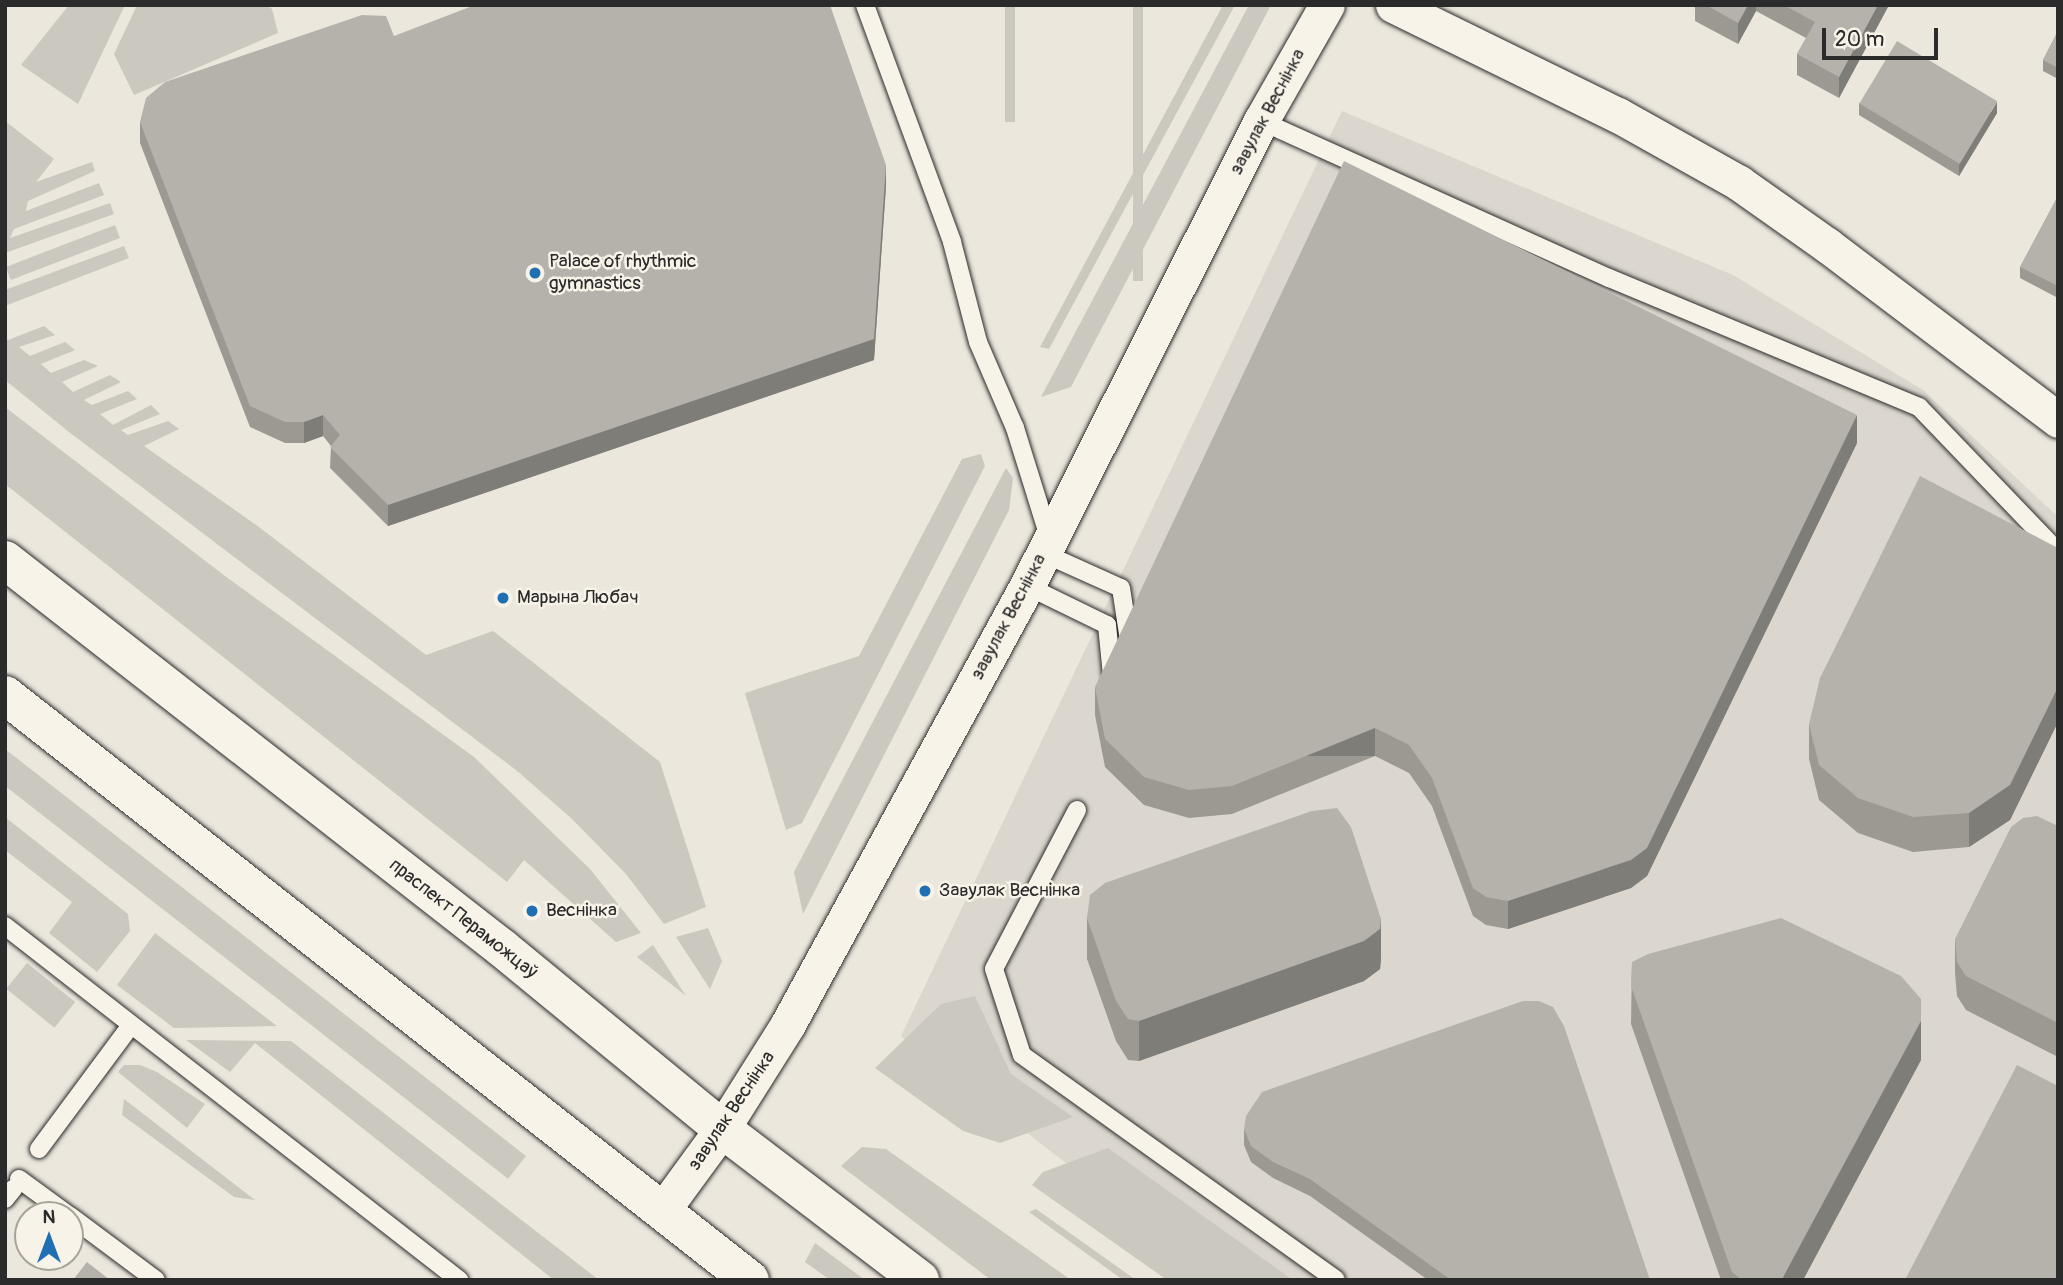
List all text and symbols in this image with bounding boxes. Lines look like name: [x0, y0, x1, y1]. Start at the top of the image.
scale bar: [1825, 14, 1940, 58]
text: 20 m: [1835, 26, 1884, 53]
street label: завулак Веснінка: [1225, 45, 1311, 179]
place label: Palace of rhythmic gymnastics: [549, 251, 696, 295]
marker: Palace of rhythmic gymnastics: [527, 265, 543, 281]
street label: завулак Веснінка: [966, 550, 1052, 684]
place label: Марына Любач: [517, 587, 639, 609]
marker: Марына Любач: [495, 590, 511, 606]
street label: праспект Пераможцаў: [384, 854, 542, 984]
place label: Завулак Веснінка: [939, 880, 1080, 902]
marker: Завулак Веснінка: [917, 883, 933, 899]
place label: Веснінка: [546, 900, 617, 922]
marker: Веснінка: [524, 903, 540, 919]
street label: завулак Веснінка: [684, 1047, 780, 1175]
north arrow: [14, 1201, 84, 1271]
text: N: [43, 1205, 55, 1229]

